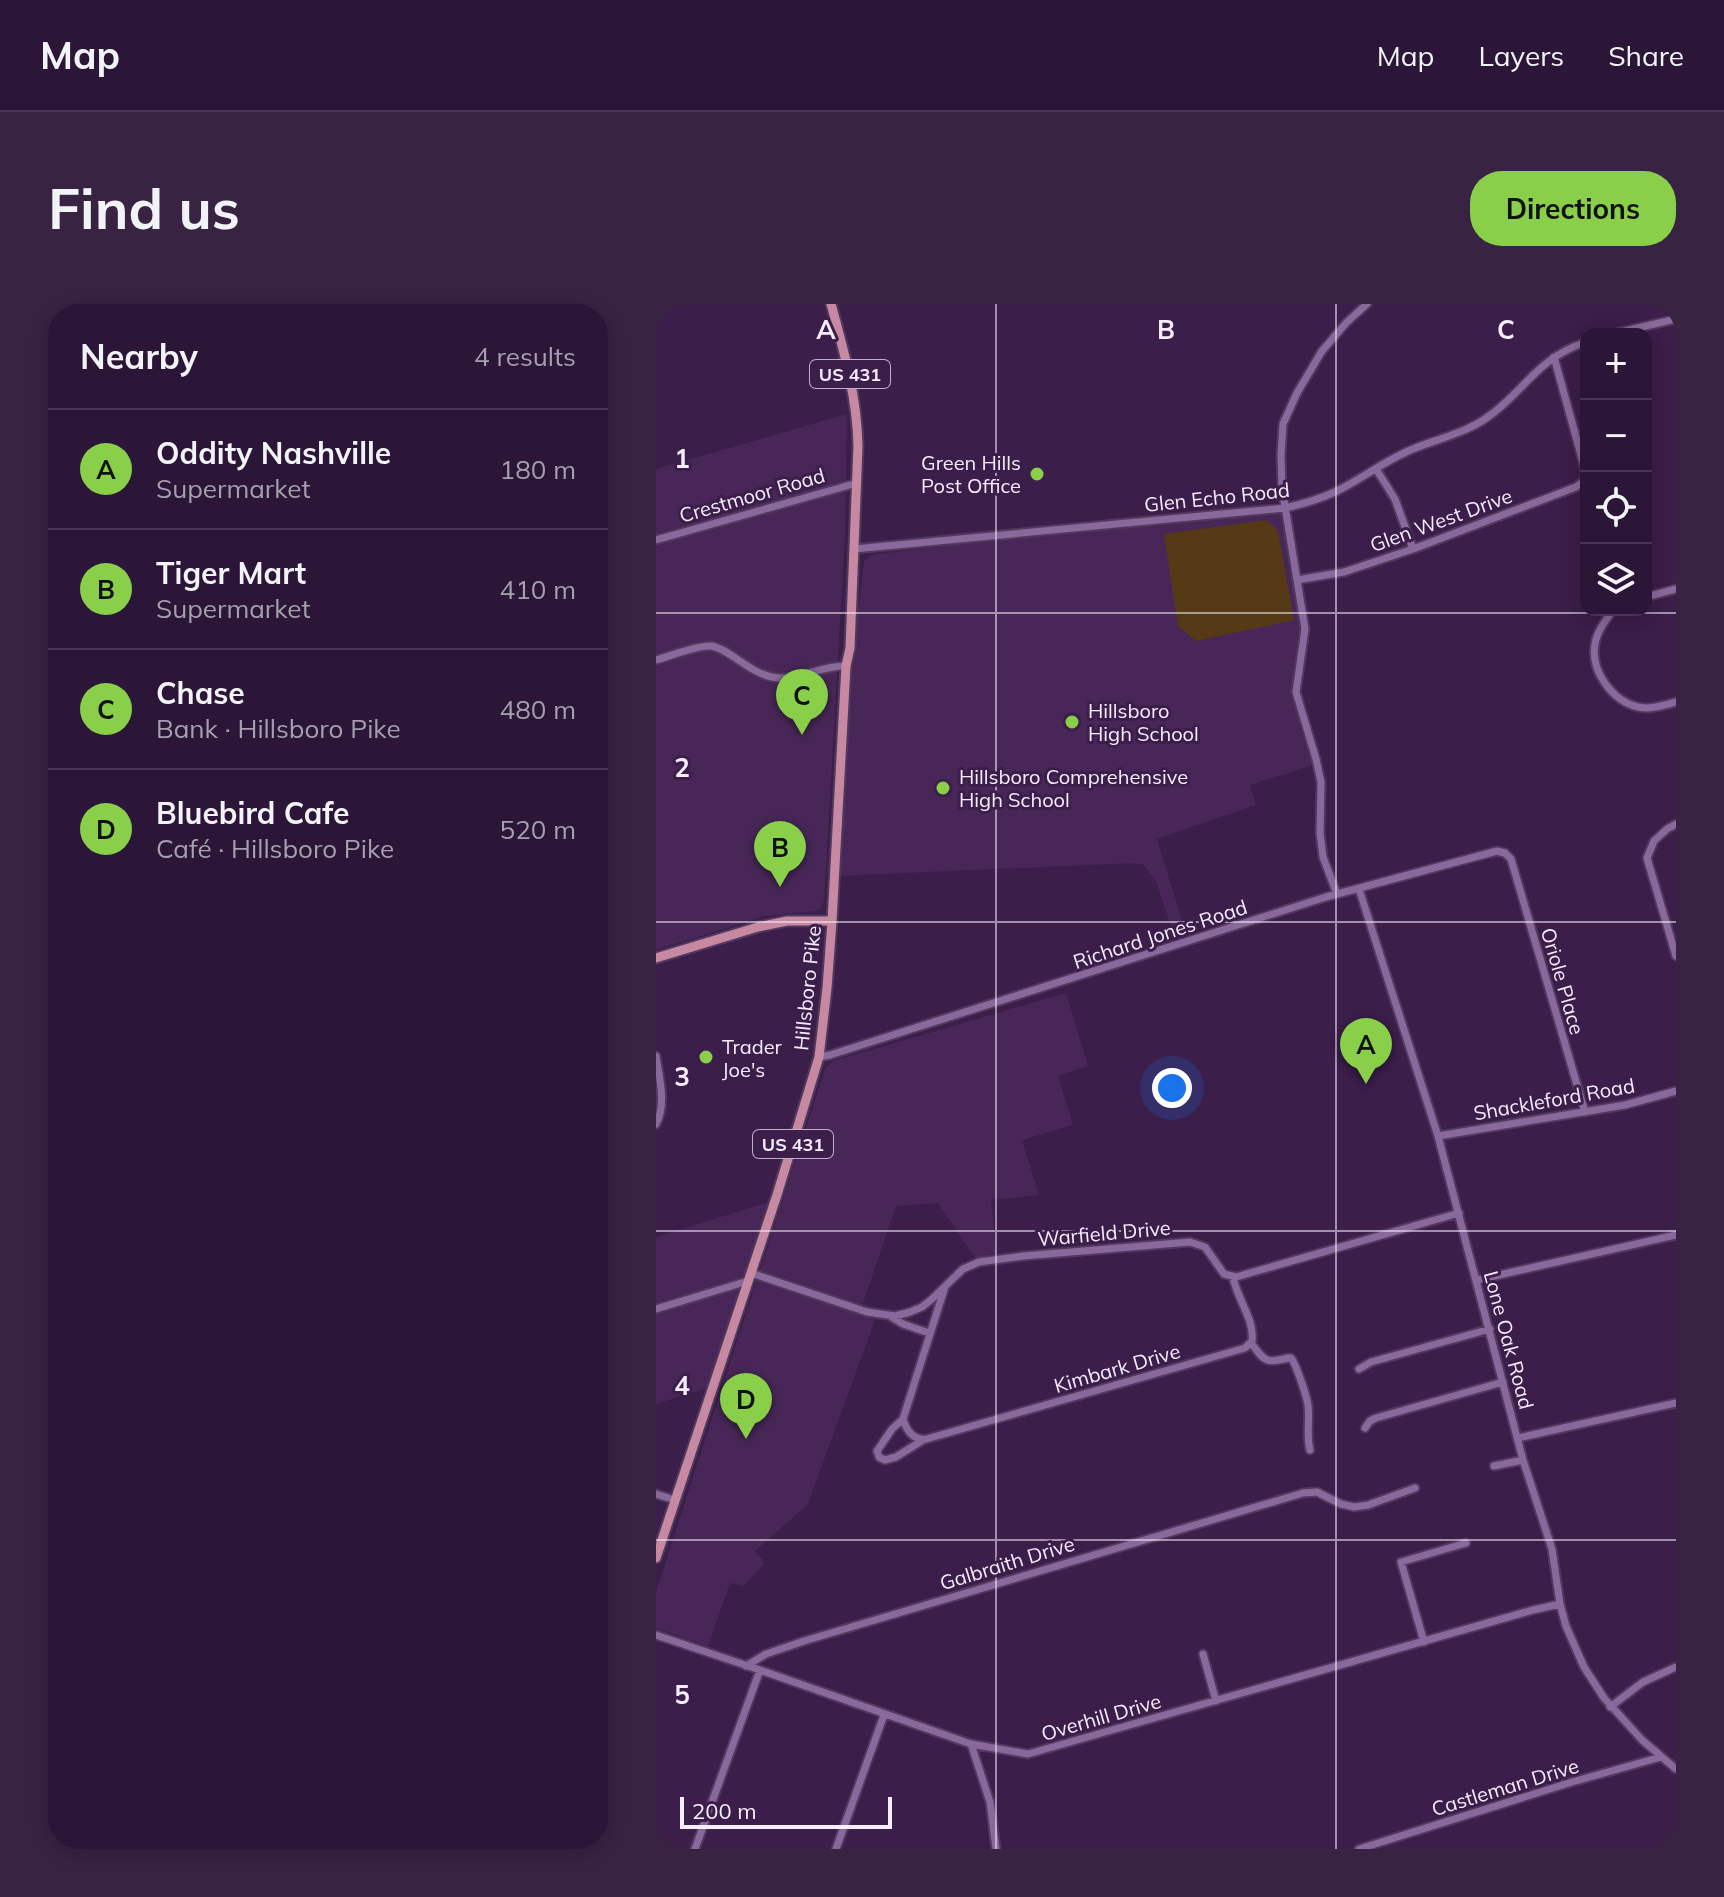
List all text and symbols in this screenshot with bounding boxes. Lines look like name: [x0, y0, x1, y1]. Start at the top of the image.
text: Map: [40, 31, 120, 79]
text: Map: [1377, 38, 1434, 73]
text: Layers: [1478, 38, 1564, 73]
text: Share: [1608, 38, 1684, 73]
button: Directions: [1470, 171, 1676, 246]
text: Find us: [48, 173, 240, 243]
text: A: [816, 313, 836, 346]
text: B: [1157, 313, 1175, 346]
text: C: [1497, 313, 1515, 346]
map controls: [1580, 328, 1652, 616]
button: +: [1580, 328, 1652, 400]
text: Nearby: [80, 335, 198, 378]
text: 4 results: [474, 340, 576, 373]
road number: US 431: [810, 360, 890, 388]
button: −: [1580, 400, 1652, 472]
text: Oddity Nashville: [156, 434, 391, 472]
text: 1: [674, 442, 690, 475]
place label: Green Hills Post Office: [921, 450, 1021, 498]
text: A: [96, 453, 116, 486]
text: 180 m: [500, 453, 576, 486]
street label: Crestmoor Road: [676, 462, 828, 528]
marker: Green Hills Post Office: [1028, 465, 1046, 483]
text: Supermarket: [156, 472, 311, 505]
button: locate: [1580, 472, 1652, 544]
street label: Glen Echo Road: [1143, 477, 1291, 517]
street label: Glen West Drive: [1366, 483, 1516, 557]
button: layers: [1580, 544, 1652, 616]
text: Tiger Mart: [156, 554, 306, 592]
text: B: [97, 573, 115, 606]
text: 410 m: [500, 573, 576, 606]
text: Supermarket: [156, 592, 311, 625]
pin: C: [776, 669, 828, 735]
text: Chase: [156, 674, 245, 712]
text: C: [97, 693, 115, 726]
text: 480 m: [500, 693, 576, 726]
place label: Hillsboro High School: [1088, 698, 1199, 746]
text: Bank · Hillsboro Pike: [156, 712, 401, 745]
marker: Hillsboro High School: [1063, 713, 1081, 731]
text: 2: [674, 751, 690, 784]
place label: Hillsboro Comprehensive High School: [959, 764, 1188, 812]
marker: Hillsboro Comprehensive High School: [934, 779, 952, 797]
text: Bluebird Cafe: [156, 794, 349, 832]
text: D: [96, 813, 116, 846]
text: 520 m: [500, 813, 576, 846]
pin: B: [754, 821, 806, 887]
text: Café · Hillsboro Pike: [156, 832, 394, 865]
street label: Richard Jones Road: [1070, 894, 1250, 974]
street label: Hillsboro Pike: [788, 924, 826, 1052]
street label: Oriole Place: [1536, 925, 1590, 1037]
pin: A: [1340, 1018, 1392, 1084]
place label: Trader Joe's: [722, 1034, 783, 1082]
marker: Trader Joe's: [697, 1048, 715, 1066]
text: 3: [674, 1060, 690, 1093]
your location: [1152, 1068, 1192, 1108]
street label: Shackleford Road: [1471, 1073, 1637, 1125]
road number: US 431: [753, 1130, 833, 1158]
street label: Warfield Drive: [1036, 1215, 1172, 1251]
street label: Lone Oak Road: [1479, 1268, 1539, 1412]
street label: Kimbark Drive: [1051, 1338, 1183, 1398]
text: 4: [674, 1369, 690, 1402]
pin: D: [720, 1373, 772, 1439]
street label: Galbraith Drive: [937, 1531, 1077, 1595]
text: 5: [674, 1678, 690, 1711]
street label: Overhill Drive: [1038, 1688, 1164, 1746]
street label: Castleman Drive: [1428, 1753, 1582, 1821]
scale bar: [680, 1793, 892, 1829]
text: 200 m: [692, 1797, 757, 1825]

